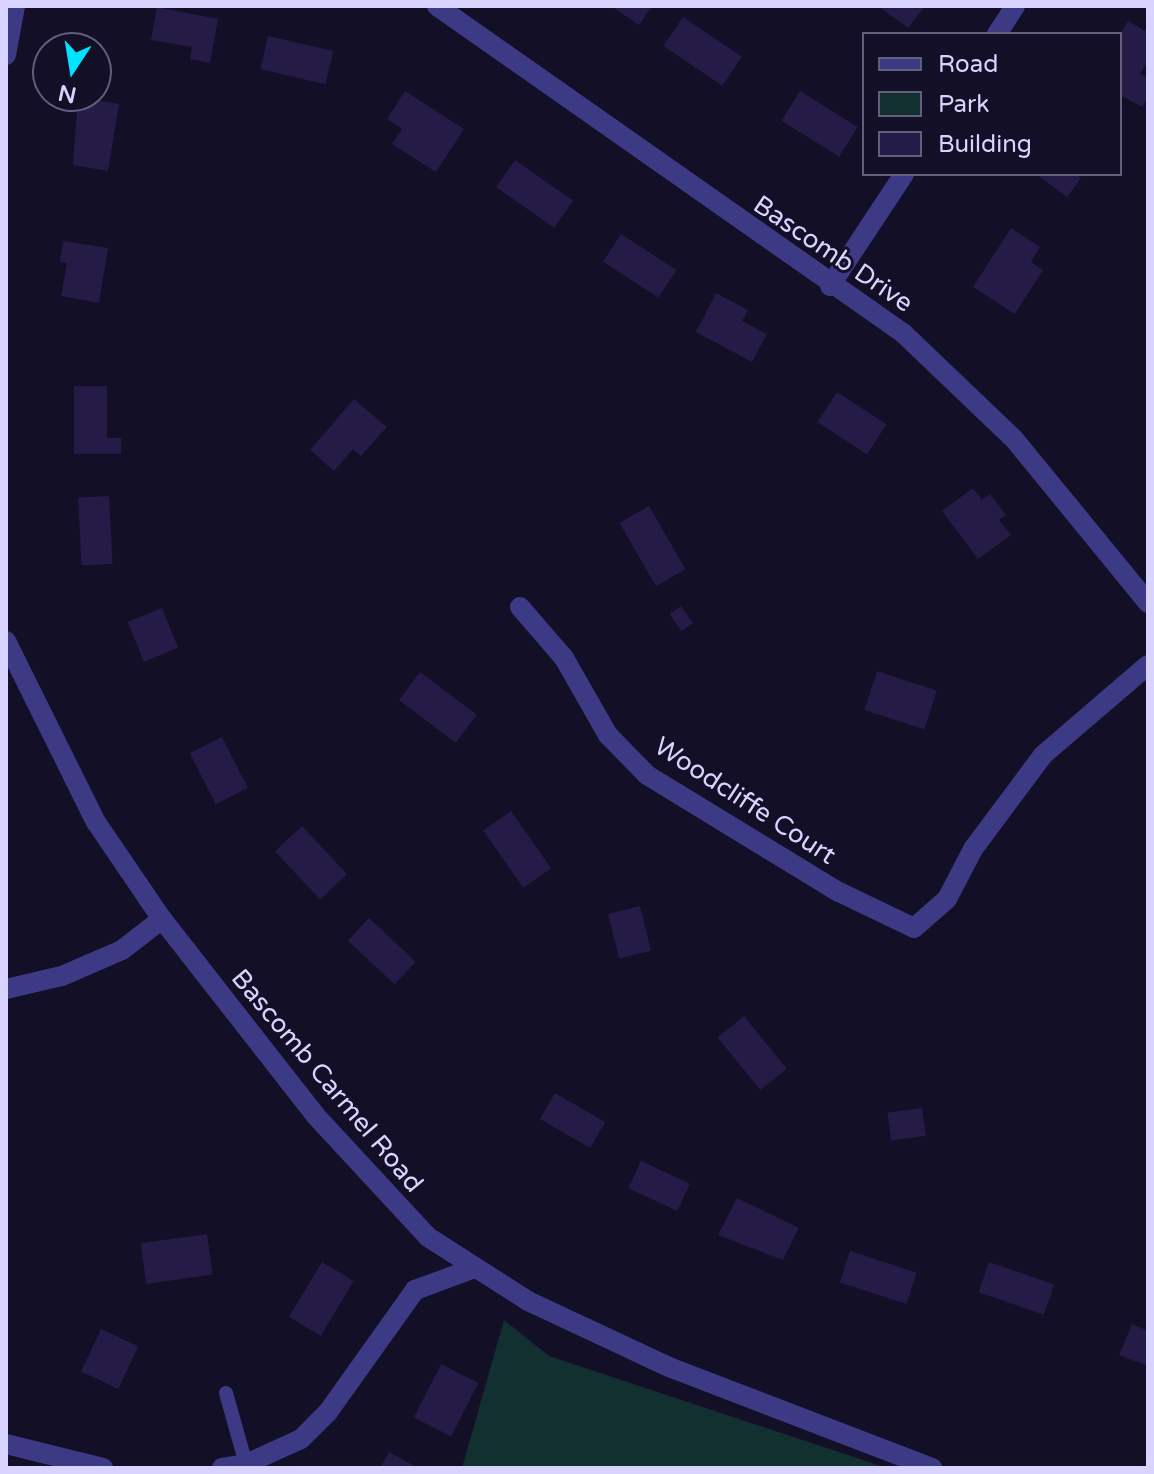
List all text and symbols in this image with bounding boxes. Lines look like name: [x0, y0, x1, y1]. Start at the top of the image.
north arrow: [32, 32, 112, 112]
legend: [862, 32, 1122, 176]
text: Road: [938, 50, 998, 79]
text: N: [56, 79, 79, 108]
text: Park: [938, 90, 989, 119]
text: Building: [938, 130, 1032, 159]
street label: Bascomb Drive: [747, 189, 919, 319]
street label: Woodcliffe Court: [648, 731, 842, 871]
street label: Bascomb Carmel Road: [225, 963, 429, 1199]

